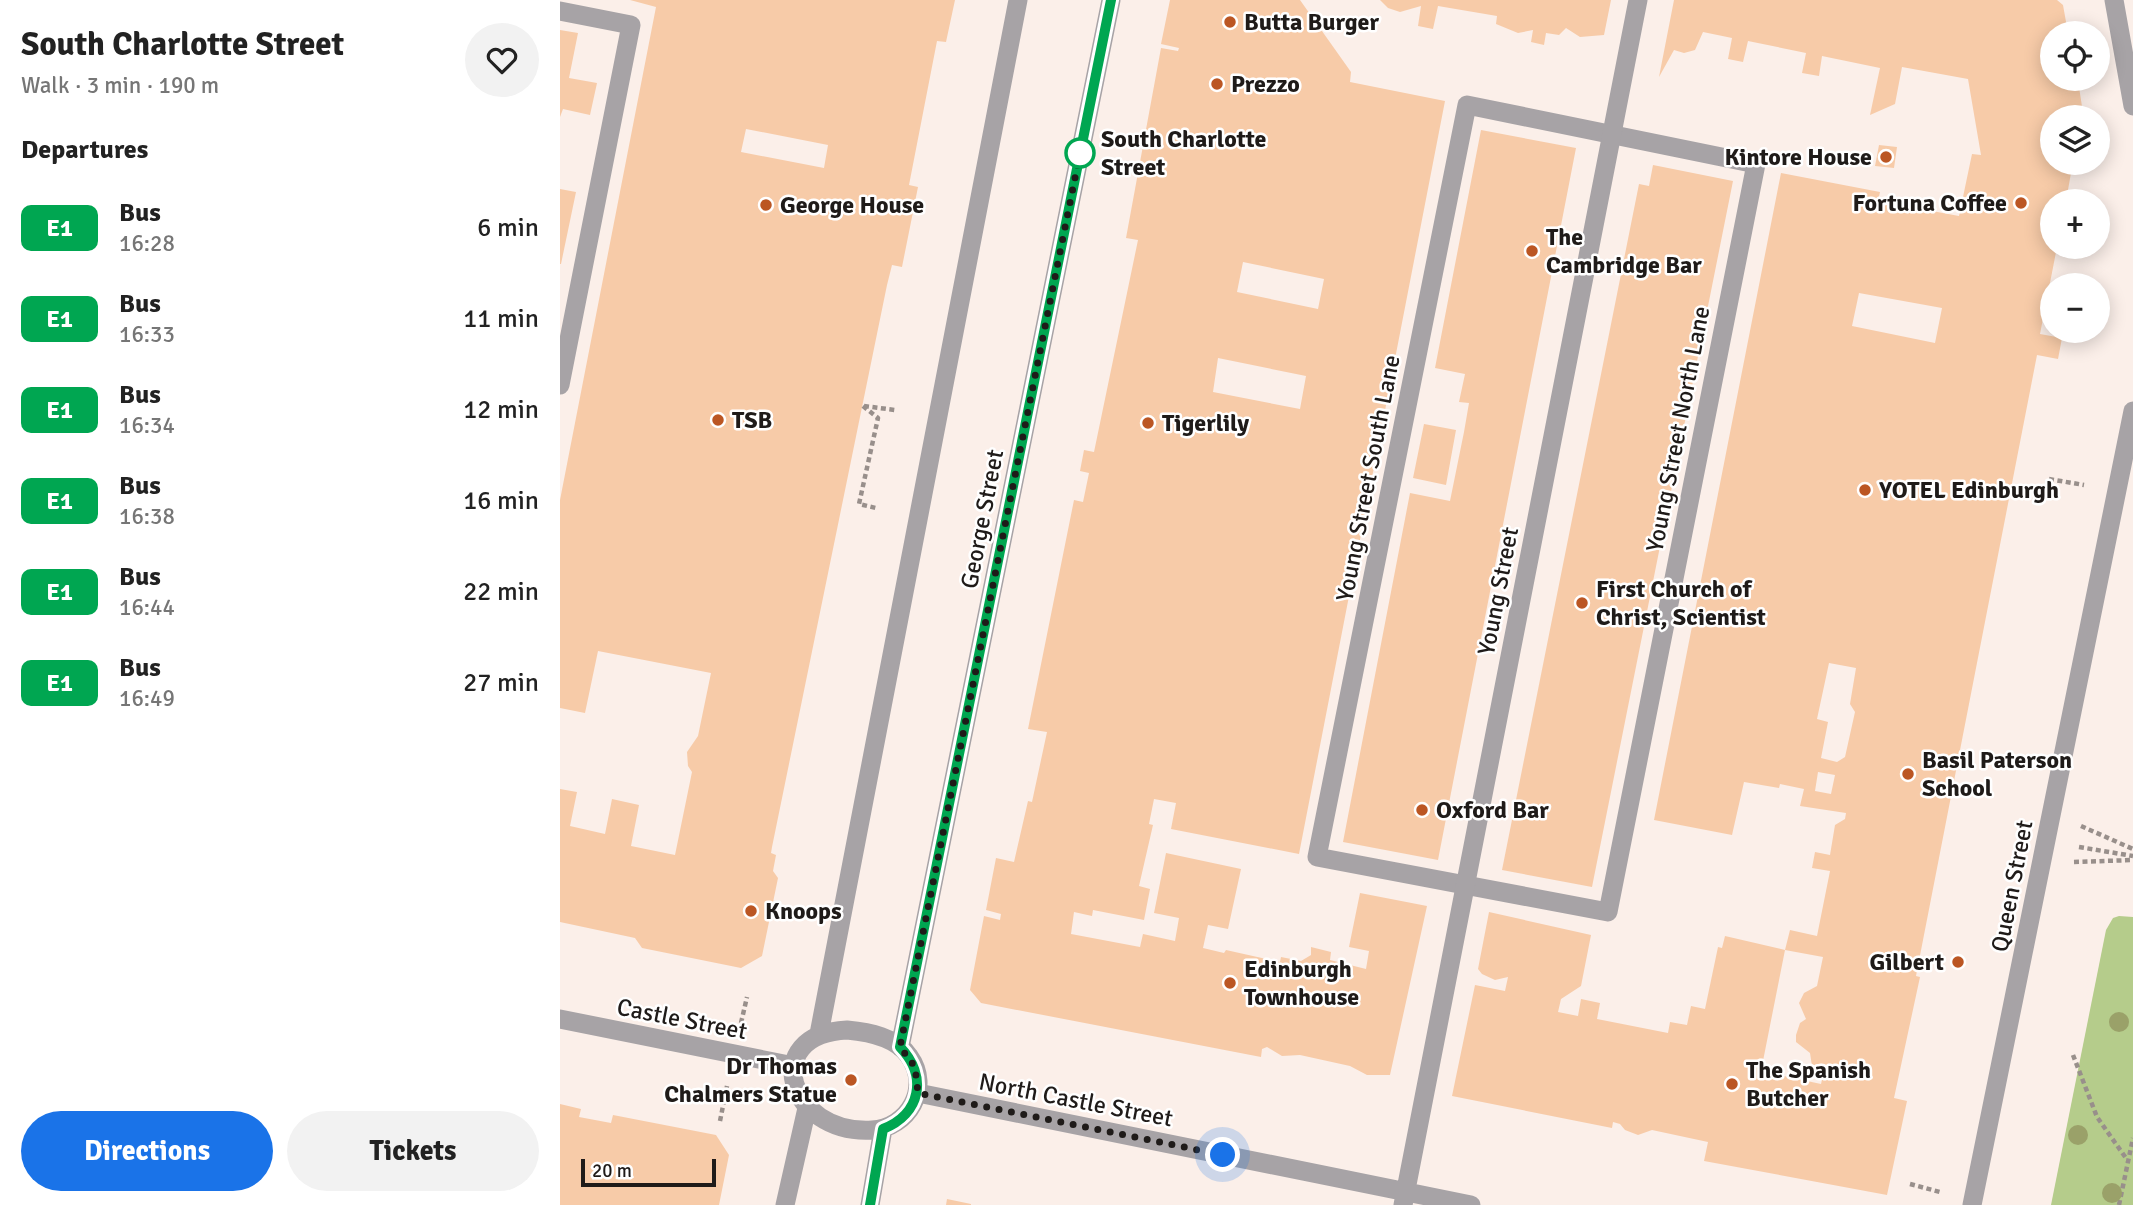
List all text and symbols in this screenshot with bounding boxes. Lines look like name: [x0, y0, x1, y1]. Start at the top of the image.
place label: Butta Burger: [1244, 7, 1379, 37]
marker: Butta Burger: [1222, 14, 1238, 30]
map controls: [2040, 21, 2110, 343]
button: locate: [2040, 21, 2110, 91]
button: heart: [465, 23, 539, 97]
text: South Charlotte Street: [21, 24, 344, 65]
place label: Prezzo: [1231, 69, 1300, 99]
text: Walk · 3 min · 190 m: [21, 71, 219, 100]
marker: Prezzo: [1209, 76, 1225, 92]
button: layers: [2040, 105, 2110, 175]
place label: South Charlotte Street: [1101, 124, 1266, 182]
text: Departures: [21, 134, 148, 166]
marker: South Charlotte Street: [1065, 138, 1095, 168]
place label: Kintore House: [1724, 142, 1872, 172]
marker: Kintore House: [1878, 149, 1894, 165]
place label: Fortuna Coffee: [1852, 188, 2007, 218]
button: +: [2040, 189, 2110, 259]
place label: George House: [780, 190, 924, 220]
marker: Fortuna Coffee: [2013, 195, 2029, 211]
text: Bus: [119, 197, 161, 229]
marker: George House: [758, 197, 774, 213]
text: 6 min: [477, 212, 539, 244]
text: E1: [46, 213, 73, 243]
place label: The Cambridge Bar: [1546, 222, 1702, 280]
text: 16:28: [119, 229, 175, 258]
marker: The Cambridge Bar: [1524, 243, 1540, 259]
button: −: [2040, 273, 2110, 343]
text: Bus: [119, 288, 161, 320]
text: 11 min: [463, 303, 539, 335]
text: E1: [46, 304, 73, 334]
street label: Young Street North Lane: [1639, 304, 1717, 554]
text: 16:33: [119, 320, 175, 349]
street label: Young Street South Lane: [1329, 352, 1407, 604]
text: Bus: [119, 379, 161, 411]
text: 12 min: [463, 394, 539, 426]
text: E1: [46, 395, 73, 425]
place label: TSB: [732, 405, 772, 435]
place label: Tigerlily: [1162, 408, 1249, 438]
text: 16:34: [119, 411, 175, 440]
marker: TSB: [710, 412, 726, 428]
marker: Tigerlily: [1140, 415, 1156, 431]
street label: George Street: [954, 447, 1010, 591]
text: Bus: [119, 470, 161, 502]
place label: YOTEL Edinburgh: [1878, 475, 2059, 505]
marker: YOTEL Edinburgh: [1857, 482, 1873, 498]
text: 16 min: [463, 485, 539, 517]
text: E1: [46, 486, 73, 516]
text: 16:38: [119, 502, 175, 531]
street label: Young Street: [1471, 524, 1525, 658]
text: Bus: [119, 561, 161, 593]
place label: First Church of Christ, Scientist: [1596, 574, 1766, 632]
text: 22 min: [463, 576, 539, 608]
text: E1: [46, 577, 73, 607]
text: 16:44: [119, 593, 175, 622]
marker: First Church of Christ, Scientist: [1574, 595, 1590, 611]
text: Bus: [119, 652, 161, 684]
text: 27 min: [463, 667, 539, 699]
text: E1: [46, 668, 73, 698]
text: 16:49: [119, 684, 175, 713]
place label: Basil Paterson School: [1922, 745, 2072, 803]
marker: Basil Paterson School: [1900, 766, 1916, 782]
place label: Oxford Bar: [1436, 795, 1549, 825]
marker: Oxford Bar: [1414, 802, 1430, 818]
street label: Queen Street: [1985, 818, 2039, 954]
place label: Knoops: [765, 896, 842, 926]
marker: Knoops: [743, 903, 759, 919]
place label: Gilbert: [1869, 947, 1944, 977]
place label: Edinburgh Townhouse: [1244, 954, 1359, 1012]
marker: Gilbert: [1950, 954, 1966, 970]
marker: Edinburgh Townhouse: [1222, 975, 1238, 991]
street label: Castle Street: [614, 992, 750, 1046]
place label: Dr Thomas Chalmers Statue: [664, 1051, 837, 1109]
place label: The Spanish Butcher: [1746, 1055, 1871, 1113]
street label: North Castle Street: [977, 1066, 1175, 1134]
marker: Dr Thomas Chalmers Statue: [843, 1072, 859, 1088]
marker: The Spanish Butcher: [1724, 1076, 1740, 1092]
button: Directions: [21, 1111, 273, 1191]
button: Tickets: [287, 1111, 539, 1191]
your location: [1205, 1137, 1240, 1172]
scale bar: [581, 1156, 716, 1188]
text: 20 m: [592, 1159, 632, 1183]

